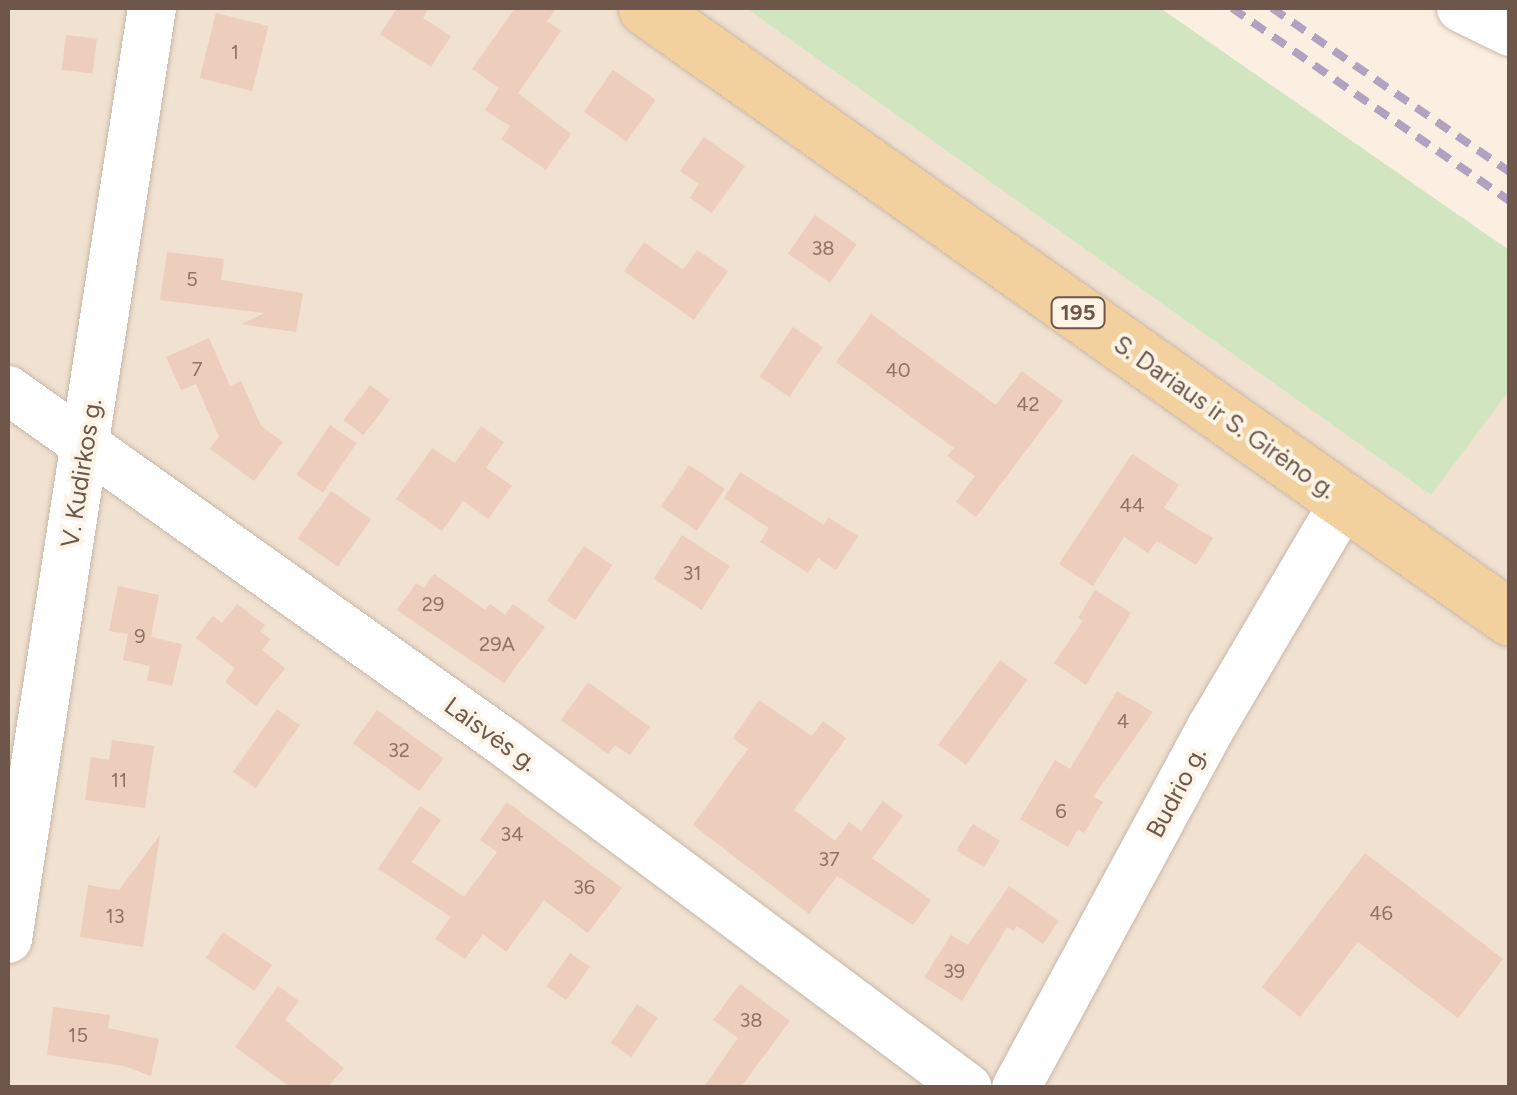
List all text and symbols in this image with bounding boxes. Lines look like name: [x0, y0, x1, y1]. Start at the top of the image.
house number: 1: [231, 40, 239, 64]
house number: 38: [811, 236, 835, 260]
house number: 5: [186, 267, 198, 291]
road number: 195: [1050, 296, 1106, 330]
street label: S. Dariaus ir S. Girėno g.: [1108, 329, 1342, 505]
house number: 7: [192, 357, 202, 381]
house number: 40: [885, 358, 911, 382]
house number: 42: [1016, 392, 1040, 416]
street label: V. Kudirkos g.: [54, 396, 108, 550]
house number: 44: [1120, 493, 1144, 517]
house number: 31: [682, 561, 702, 585]
house number: 29: [422, 592, 444, 616]
house number: 9: [134, 624, 146, 648]
house number: 29A: [479, 632, 515, 656]
street label: Laisvės g.: [439, 690, 543, 778]
house number: 4: [1117, 709, 1129, 733]
house number: 32: [388, 738, 410, 762]
street label: Budrio g.: [1140, 741, 1212, 843]
house number: 11: [111, 768, 127, 792]
house number: 6: [1055, 799, 1067, 823]
house number: 34: [500, 822, 524, 846]
house number: 37: [818, 847, 840, 871]
house number: 36: [573, 875, 595, 899]
house number: 46: [1369, 901, 1393, 925]
house number: 13: [105, 904, 125, 928]
house number: 39: [943, 959, 965, 983]
house number: 38: [739, 1008, 763, 1032]
house number: 15: [68, 1023, 88, 1047]

